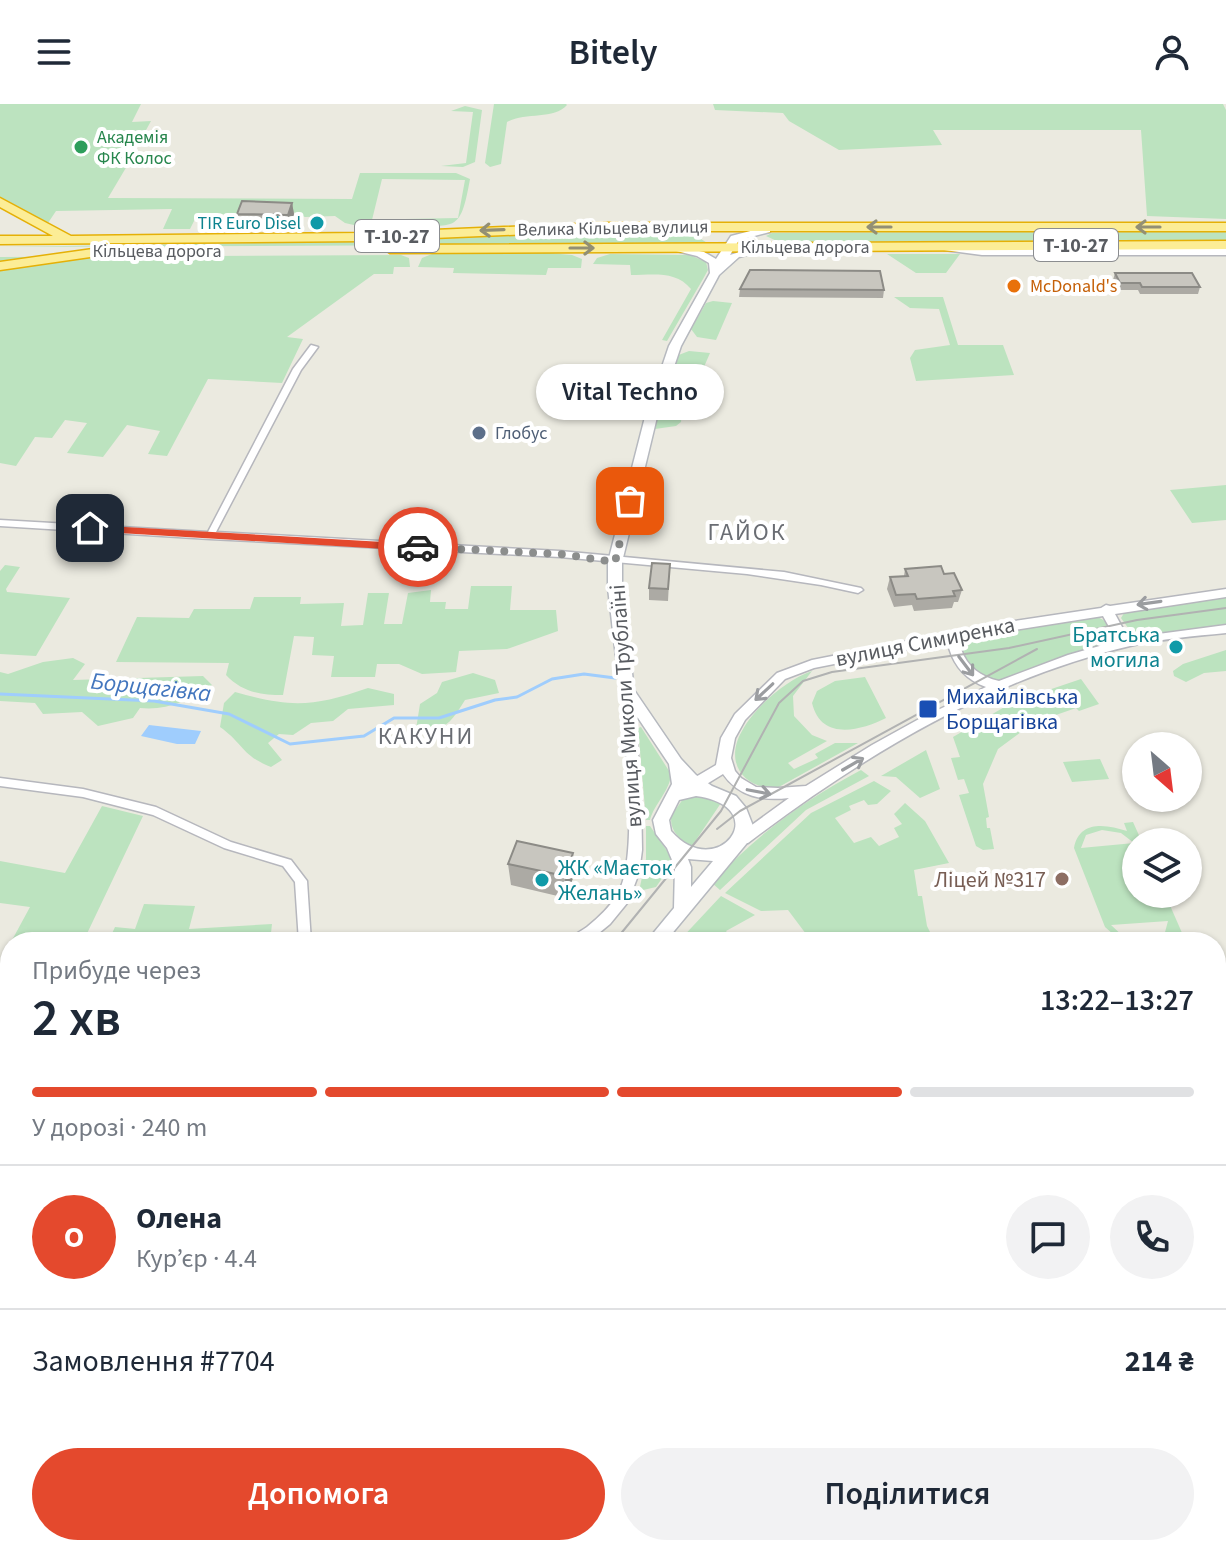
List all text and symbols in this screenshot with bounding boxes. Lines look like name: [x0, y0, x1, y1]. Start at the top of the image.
text: Bitely: [568, 27, 658, 78]
icon: menu: [32, 30, 76, 74]
icon: person: [1150, 30, 1194, 74]
place label: Академія ФК Колос: [97, 125, 172, 171]
marker: Академія ФК Колос: [72, 138, 90, 156]
place label: TIR Euro Disel: [198, 211, 301, 236]
marker: TIR Euro Disel: [308, 214, 326, 232]
street label: Велика Кільцева вулиця: [517, 214, 709, 243]
one-way arrow: [866, 219, 893, 235]
one-way arrow: [1135, 219, 1162, 235]
road number: Т-10-27: [355, 220, 439, 252]
one-way arrow: [479, 223, 506, 238]
road number: Т-10-27: [1034, 229, 1118, 261]
street label: Кільцева дорога: [741, 235, 870, 260]
street label: Кільцева дорога: [93, 239, 222, 264]
one-way arrow: [568, 240, 595, 256]
place label: McDonald's: [1030, 274, 1117, 299]
marker: McDonald's: [1005, 277, 1023, 295]
callout: Vital Techno: [536, 365, 724, 421]
text: Vital Techno: [562, 373, 698, 410]
place label: Глобус: [495, 421, 547, 446]
marker: Глобус: [470, 424, 488, 442]
pin: [596, 467, 664, 535]
icon: bag: [608, 479, 652, 523]
pin: [56, 494, 124, 562]
icon: home: [68, 506, 112, 550]
courier: [378, 507, 458, 587]
district label: ГАЙОК: [707, 515, 787, 550]
icon: car: [396, 525, 440, 569]
street label: вулиця Миколи Трублаїні: [602, 583, 650, 829]
one-way arrow: [1137, 596, 1162, 611]
street label: вулиця Симиренка: [833, 609, 1018, 675]
place label: Братська могила: [1072, 619, 1160, 676]
marker: Братська могила: [1167, 638, 1185, 656]
one-way arrow: [957, 655, 974, 676]
water label: Борщагівка: [89, 664, 213, 711]
place label: Михайлівська Борщагівка: [946, 681, 1078, 738]
one-way arrow: [755, 682, 775, 700]
marker: Михайлівська Борщагівка: [917, 698, 939, 720]
district label: КАКУНИ: [378, 719, 474, 754]
north arrow: [1122, 732, 1202, 812]
map controls: [1122, 732, 1202, 908]
one-way arrow: [841, 756, 864, 772]
one-way arrow: [745, 785, 771, 800]
button: layers: [1122, 828, 1202, 908]
place label: ЖК «Маєток Желань»: [558, 852, 672, 909]
place label: Ліцей №317: [934, 864, 1046, 896]
marker: Ліцей №317: [1053, 870, 1071, 888]
marker: ЖК «Маєток Желань»: [533, 871, 551, 889]
text: Прибуде через: [32, 952, 201, 989]
text: 13:22–13:27: [1040, 979, 1194, 1022]
text: 2 хв: [32, 982, 121, 1056]
text: У дорозі · 240 m: [32, 1109, 207, 1146]
button: chat: [1006, 1195, 1090, 1279]
button: phone: [1110, 1195, 1194, 1279]
text: Олена: [136, 1197, 222, 1240]
text: О: [64, 1216, 84, 1259]
text: Кур’єр · 4.4: [136, 1240, 257, 1277]
text: Замовлення #7704: [32, 1340, 275, 1383]
text: 214 ₴: [1125, 1340, 1194, 1383]
button: Допомога: [32, 1448, 605, 1540]
button: Поділитися: [621, 1448, 1194, 1540]

